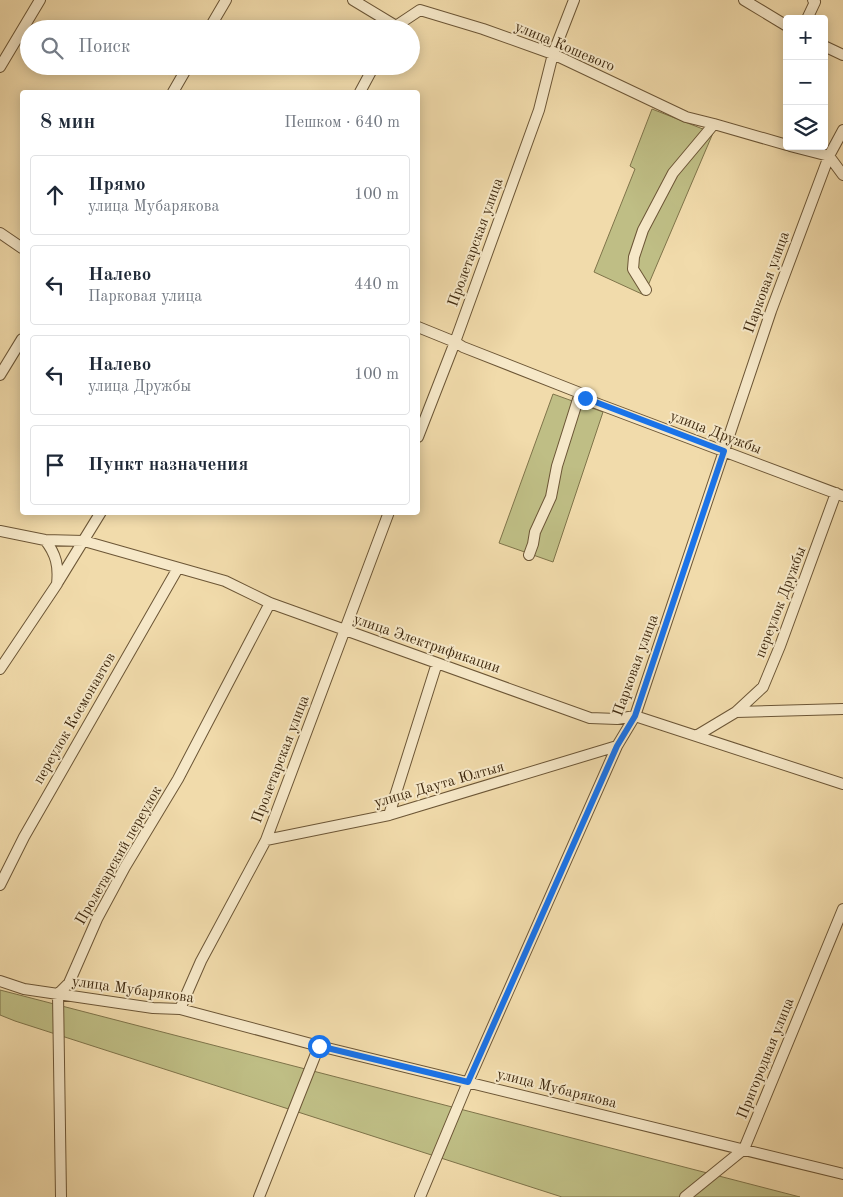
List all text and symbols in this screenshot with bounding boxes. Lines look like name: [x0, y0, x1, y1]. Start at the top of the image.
map controls: [783, 15, 828, 150]
button: +: [783, 15, 828, 60]
search box: [20, 20, 420, 75]
street label: улица Кошевого: [512, 20, 617, 75]
icon: search: [38, 34, 66, 62]
text: Поиск: [78, 38, 130, 57]
button: −: [783, 60, 828, 105]
button: layers: [783, 105, 828, 150]
text: 8 мин: [40, 112, 95, 133]
text: Пешком · 640 m: [284, 115, 400, 131]
text: Прямо: [88, 176, 146, 195]
street label: Пролетарская улица: [446, 176, 507, 309]
icon: ahead: [41, 181, 69, 209]
text: 100 m: [354, 187, 399, 203]
text: улица Мубарякова: [88, 199, 219, 215]
street label: Парковая улица: [742, 229, 793, 335]
text: Налево: [88, 266, 151, 285]
icon: left: [41, 271, 69, 299]
text: 440 m: [354, 277, 399, 293]
text: Парковая улица: [88, 289, 202, 305]
text: Налево: [88, 356, 151, 375]
icon: left: [41, 361, 69, 389]
text: 100 m: [354, 367, 399, 383]
text: улица Дружбы: [88, 379, 191, 395]
route end: [574, 387, 597, 410]
street label: улица Дружбы: [668, 409, 763, 458]
icon: arrive: [41, 451, 69, 479]
text: Пункт назначения: [88, 456, 248, 475]
street label: переулок Дружбы: [753, 545, 810, 660]
street label: улица Электрификации: [351, 612, 502, 677]
street label: Парковая улица: [611, 612, 662, 718]
street label: переулок Космонавтов: [32, 650, 119, 787]
street label: Пролетарская улица: [250, 693, 313, 826]
street label: улица Даута Юлтыя: [373, 760, 506, 811]
street label: Пролетарский переулок: [73, 783, 165, 928]
street label: улица Мубарякова: [71, 974, 195, 1007]
street label: Пригородная улица: [735, 995, 798, 1121]
route start: [308, 1035, 331, 1058]
street label: улица Мубарякова: [495, 1067, 619, 1112]

